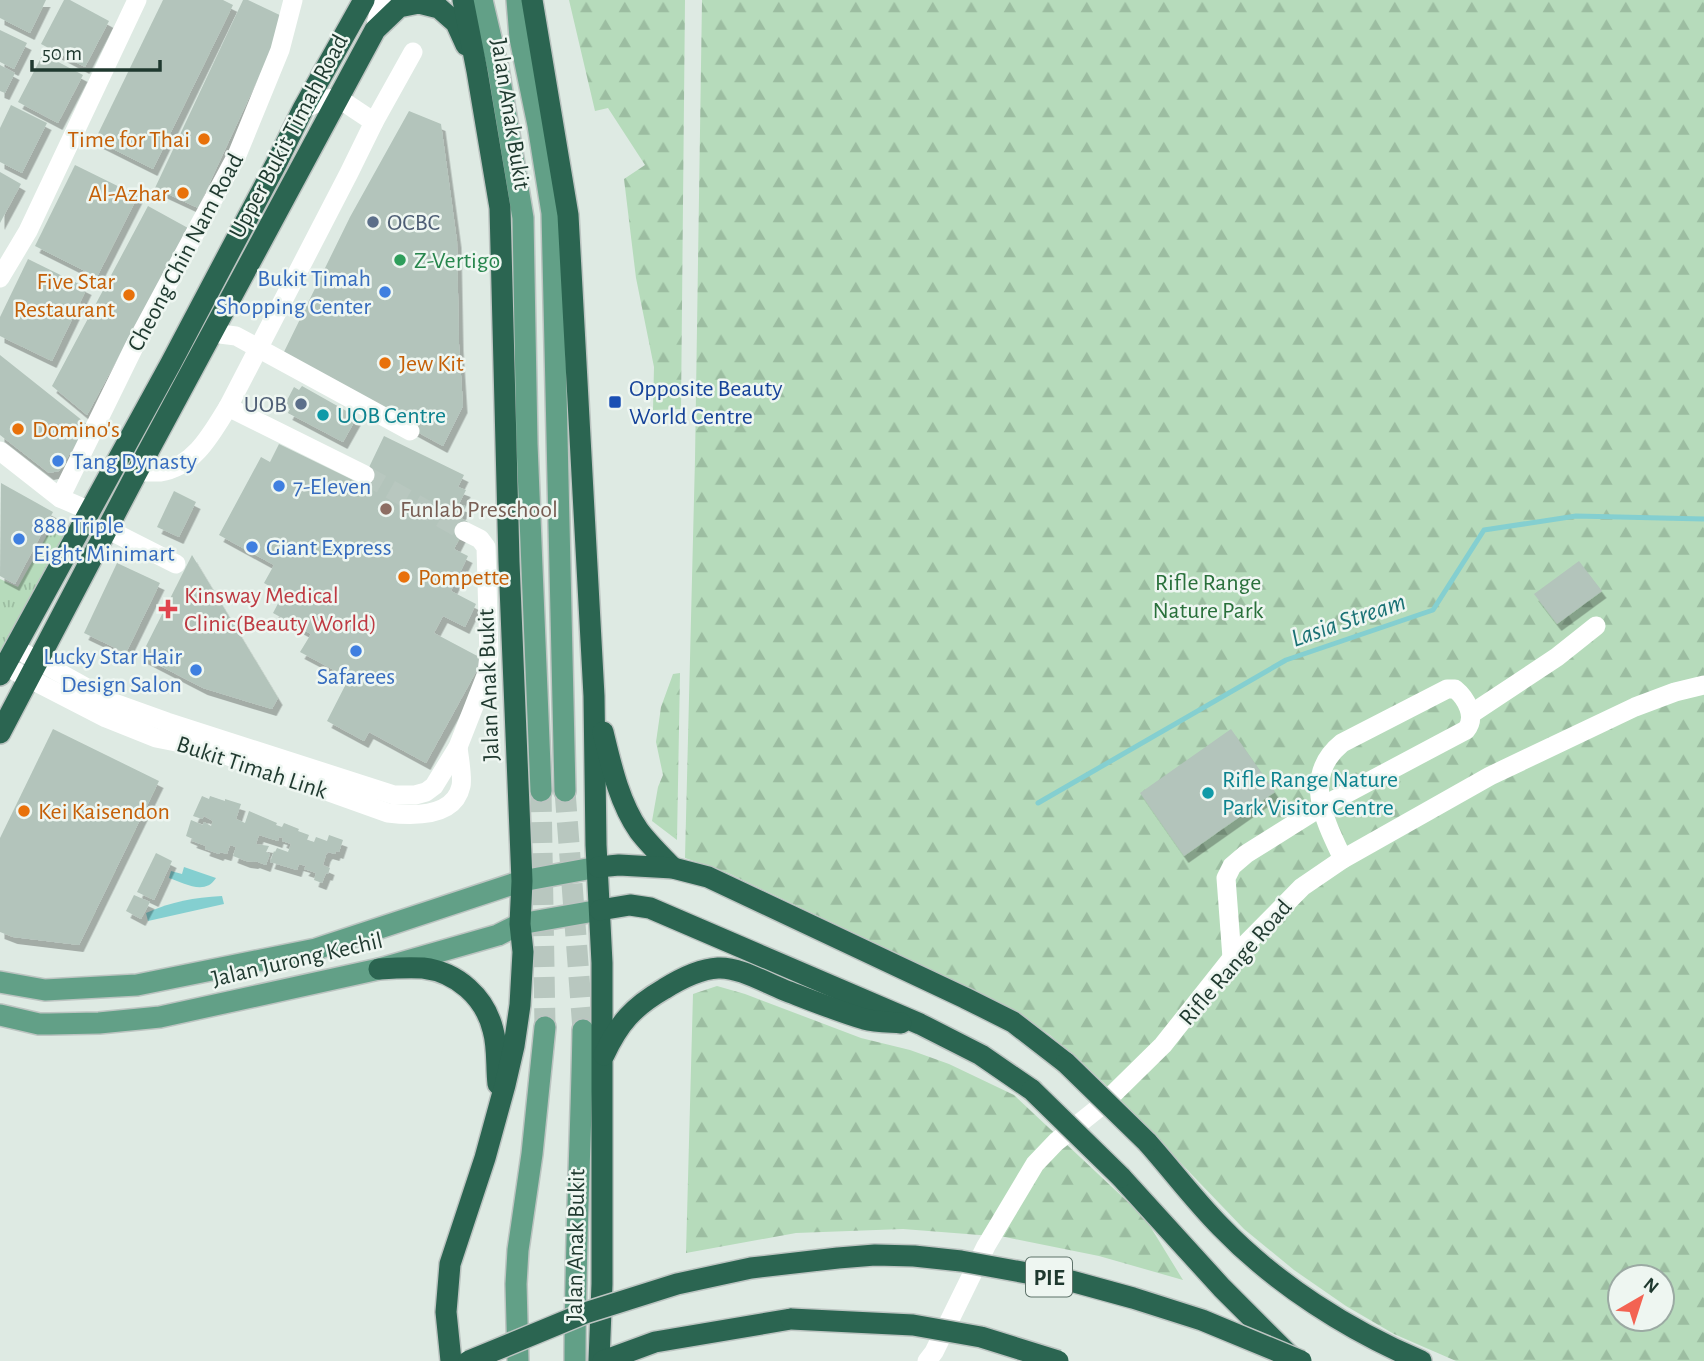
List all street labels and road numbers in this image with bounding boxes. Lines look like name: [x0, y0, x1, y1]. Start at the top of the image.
street label: Upper Bukit Timah Road: [225, 30, 353, 242]
street label: Jalan Anak Bukit: [486, 37, 534, 192]
street label: Cheong Chin Nam Road: [124, 150, 248, 355]
street label: Jalan Anak Bukit: [474, 608, 504, 762]
street label: Bukit Timah Link: [173, 732, 330, 804]
street label: Rifle Range Road: [1175, 895, 1297, 1030]
street label: Jalan Jurong Kechil: [209, 929, 385, 991]
street label: Jalan Anak Bukit: [563, 1168, 589, 1322]
road number: PIE: [1026, 1258, 1072, 1296]

